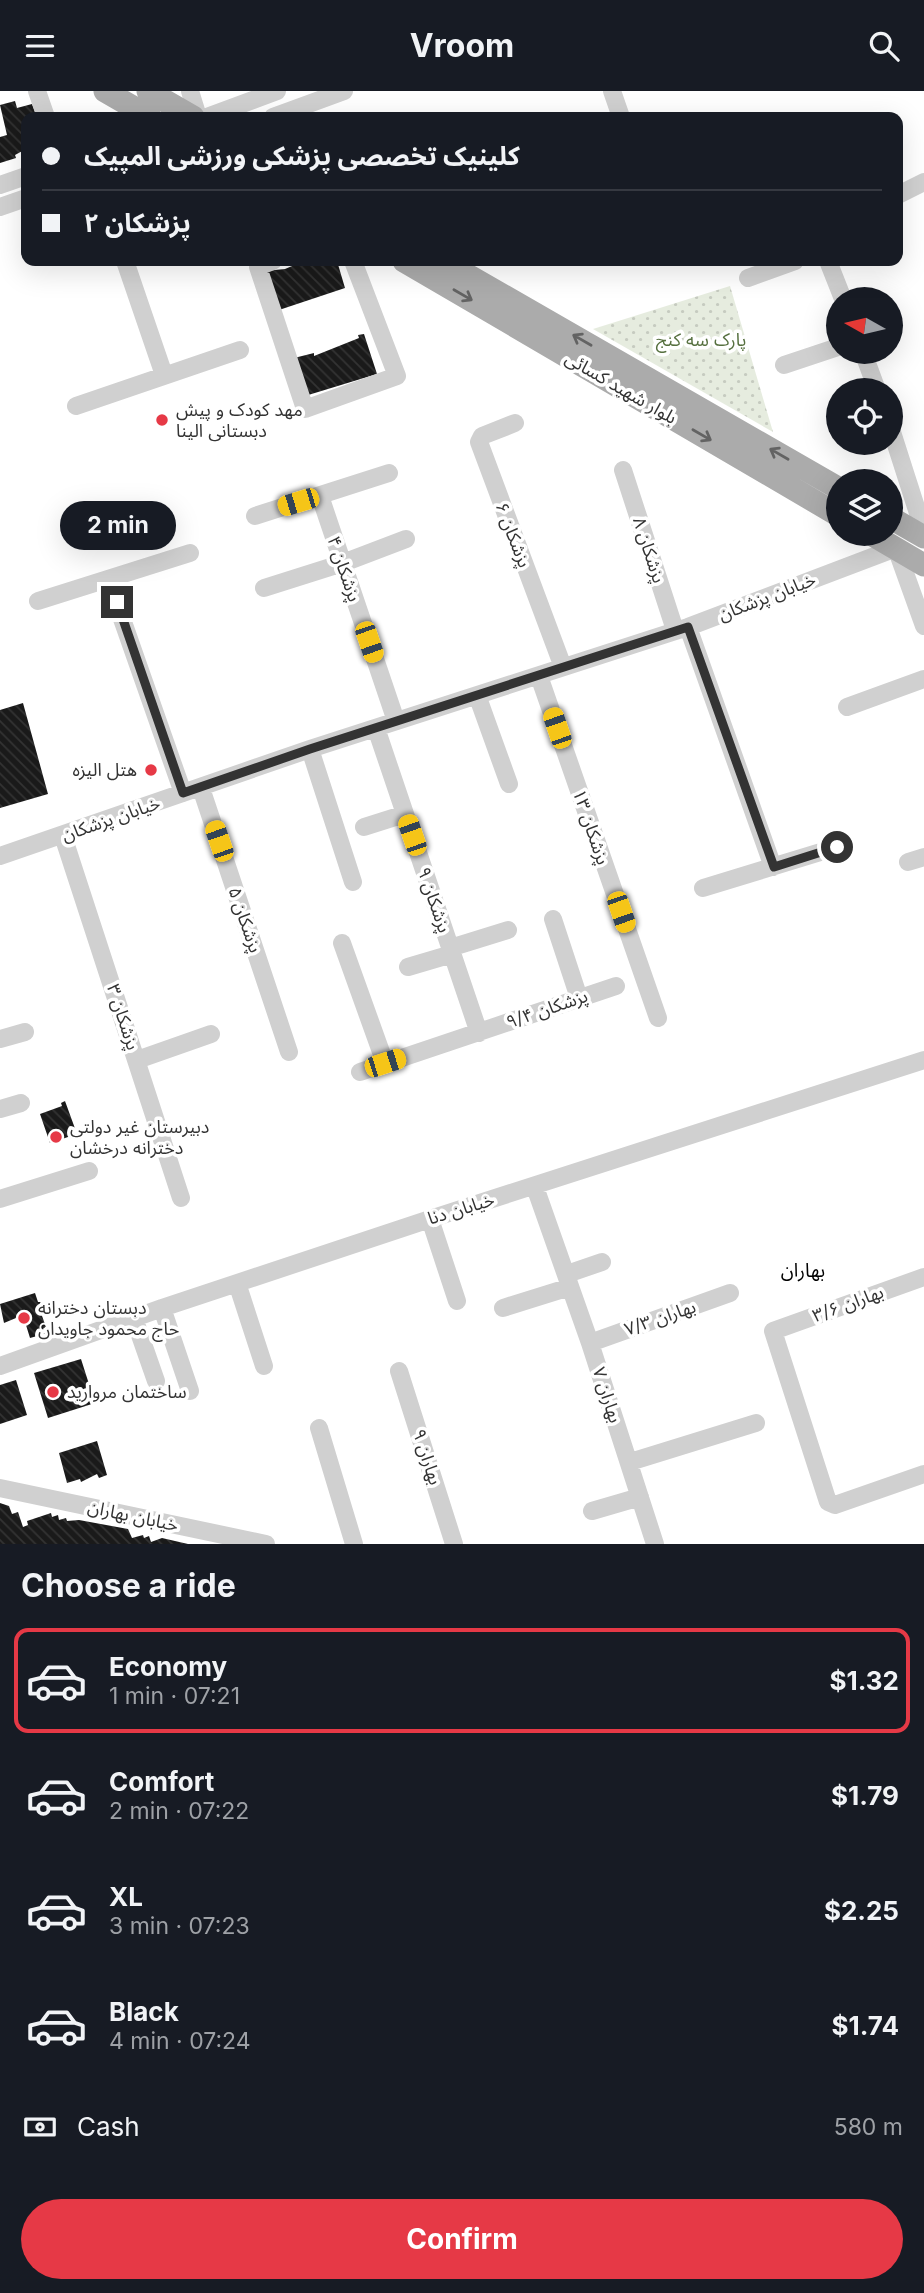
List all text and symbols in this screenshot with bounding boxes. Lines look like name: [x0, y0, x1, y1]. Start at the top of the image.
text: Vroom: [410, 26, 514, 65]
icon: menu: [21, 27, 59, 65]
icon: search: [865, 27, 903, 65]
text: کلینیک تخصصی پزشکی ورزشی المپیک: [84, 140, 520, 171]
text: ۲ پزشکان: [84, 207, 191, 238]
north arrow: [826, 287, 903, 364]
map controls: [826, 287, 903, 546]
one-way arrow: [453, 289, 473, 303]
park label: پارک سه کنج: [656, 329, 746, 353]
one-way arrow: [572, 333, 592, 347]
street label: بلوار شهید کسائی: [561, 347, 681, 429]
button: locate: [826, 378, 903, 455]
place label: مهد کودک و پیش دبستانی الینا: [176, 399, 303, 442]
marker: مهد کودک و پیش دبستانی الینا: [154, 412, 170, 428]
one-way arrow: [691, 428, 711, 442]
one-way arrow: [769, 446, 789, 460]
button: layers: [826, 469, 903, 546]
car: [275, 486, 322, 518]
street label: ۶ پزشکان: [490, 499, 535, 571]
callout: 2 min: [59, 501, 175, 549]
text: 2 min: [87, 511, 149, 539]
street label: ۸ پزشکان: [628, 514, 670, 586]
street label: ۴ پزشکان: [322, 533, 365, 605]
street label: خیابان پزشکان: [715, 568, 819, 626]
route end: [101, 586, 133, 618]
car: [353, 619, 386, 665]
car: [541, 705, 574, 751]
place label: هتل الیزه: [72, 759, 137, 781]
marker: هتل الیزه: [143, 762, 159, 778]
street label: ۱۳ پزشکان: [568, 786, 614, 868]
street label: خیابان پزشکان: [59, 792, 163, 846]
car: [396, 812, 429, 858]
car: [203, 818, 236, 864]
route start: [821, 831, 853, 863]
street label: ۹ پزشکان: [412, 864, 455, 936]
street label: ۵ پزشکان: [223, 884, 266, 956]
car: [605, 889, 638, 935]
street label: ۳ پزشکان: [102, 981, 144, 1053]
street label: ۹/۴ پزشکان: [503, 985, 591, 1033]
car: [362, 1047, 409, 1079]
place label: دبیرستان غیر دولتی دخترانه درخشان: [70, 1116, 209, 1159]
marker: دبیرستان غیر دولتی دخترانه درخشان: [48, 1129, 64, 1145]
street label: خیابان دنا: [425, 1188, 497, 1230]
district label: بهاران: [781, 1259, 825, 1282]
street label: ۳/۶ بهاران: [809, 1281, 887, 1327]
street label: ۷/۳ بهاران: [621, 1296, 699, 1340]
place label: دبستان دخترانه حاج محمود جاویدان: [38, 1297, 179, 1342]
marker: دبستان دخترانه حاج محمود جاویدان: [16, 1310, 32, 1326]
street label: ۷ بهاران: [588, 1364, 626, 1426]
place label: ساختمان مروارید: [67, 1381, 187, 1403]
marker: ساختمان مروارید: [45, 1384, 61, 1400]
street label: ۹ بهاران: [408, 1426, 446, 1488]
street label: خیابان بهاران: [86, 1496, 180, 1536]
text: Choose a ride: [21, 1566, 236, 1605]
icon: car: [25, 1649, 88, 1712]
text: Economy: [109, 1651, 227, 1682]
text: $1.32: [830, 1665, 899, 1696]
text: 1 min · 07:21: [109, 1682, 240, 1710]
icon: car: [25, 1764, 88, 1827]
text: Comfort: [109, 1766, 214, 1797]
text: $1.79: [831, 1780, 899, 1811]
text: 2 min · 07:22: [109, 1797, 249, 1825]
icon: car: [25, 1879, 88, 1942]
text: XL: [109, 1881, 143, 1912]
text: $2.25: [824, 1895, 899, 1926]
text: 3 min · 07:23: [109, 1912, 250, 1940]
icon: car: [25, 1994, 88, 2057]
text: Black: [109, 1996, 179, 2027]
text: $1.74: [832, 2010, 899, 2041]
text: 4 min · 07:24: [109, 2027, 251, 2055]
icon: cash: [21, 2108, 59, 2146]
text: Cash: [77, 2111, 140, 2142]
text: 580 m: [834, 2113, 903, 2141]
button: Confirm: [21, 2199, 903, 2279]

